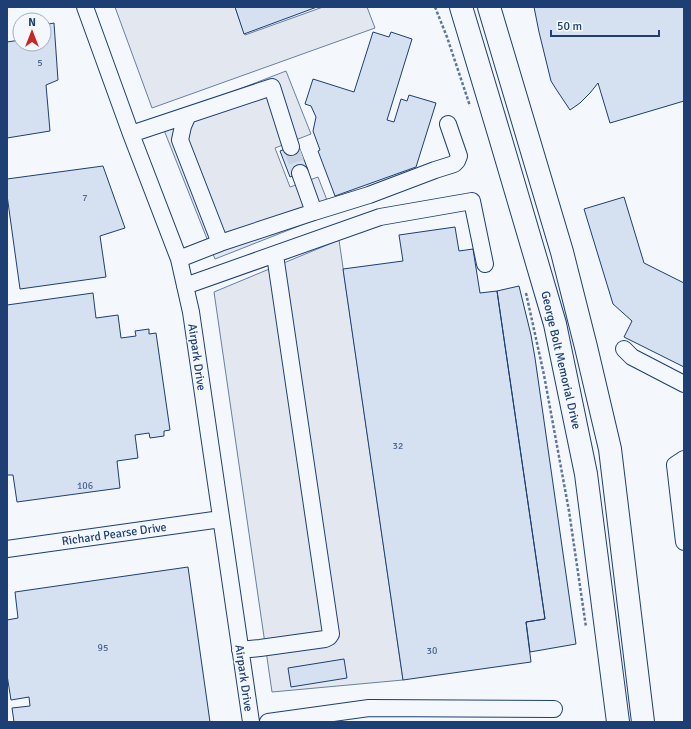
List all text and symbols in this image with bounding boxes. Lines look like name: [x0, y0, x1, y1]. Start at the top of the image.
north arrow: [12, 12, 52, 52]
scale bar: [551, 12, 659, 38]
text: N: [28, 16, 36, 29]
text: 50 m: [557, 19, 582, 34]
house number: 5: [37, 57, 43, 69]
house number: 7: [82, 192, 88, 204]
street label: George Bolt Memorial Drive: [537, 290, 584, 431]
street label: Airpark Drive: [184, 323, 209, 391]
house number: 32: [393, 440, 403, 452]
house number: 106: [77, 480, 93, 492]
street label: Richard Pearse Drive: [61, 520, 167, 549]
house number: 95: [98, 642, 108, 654]
street label: Airpark Drive: [231, 644, 256, 712]
house number: 30: [427, 645, 437, 657]

